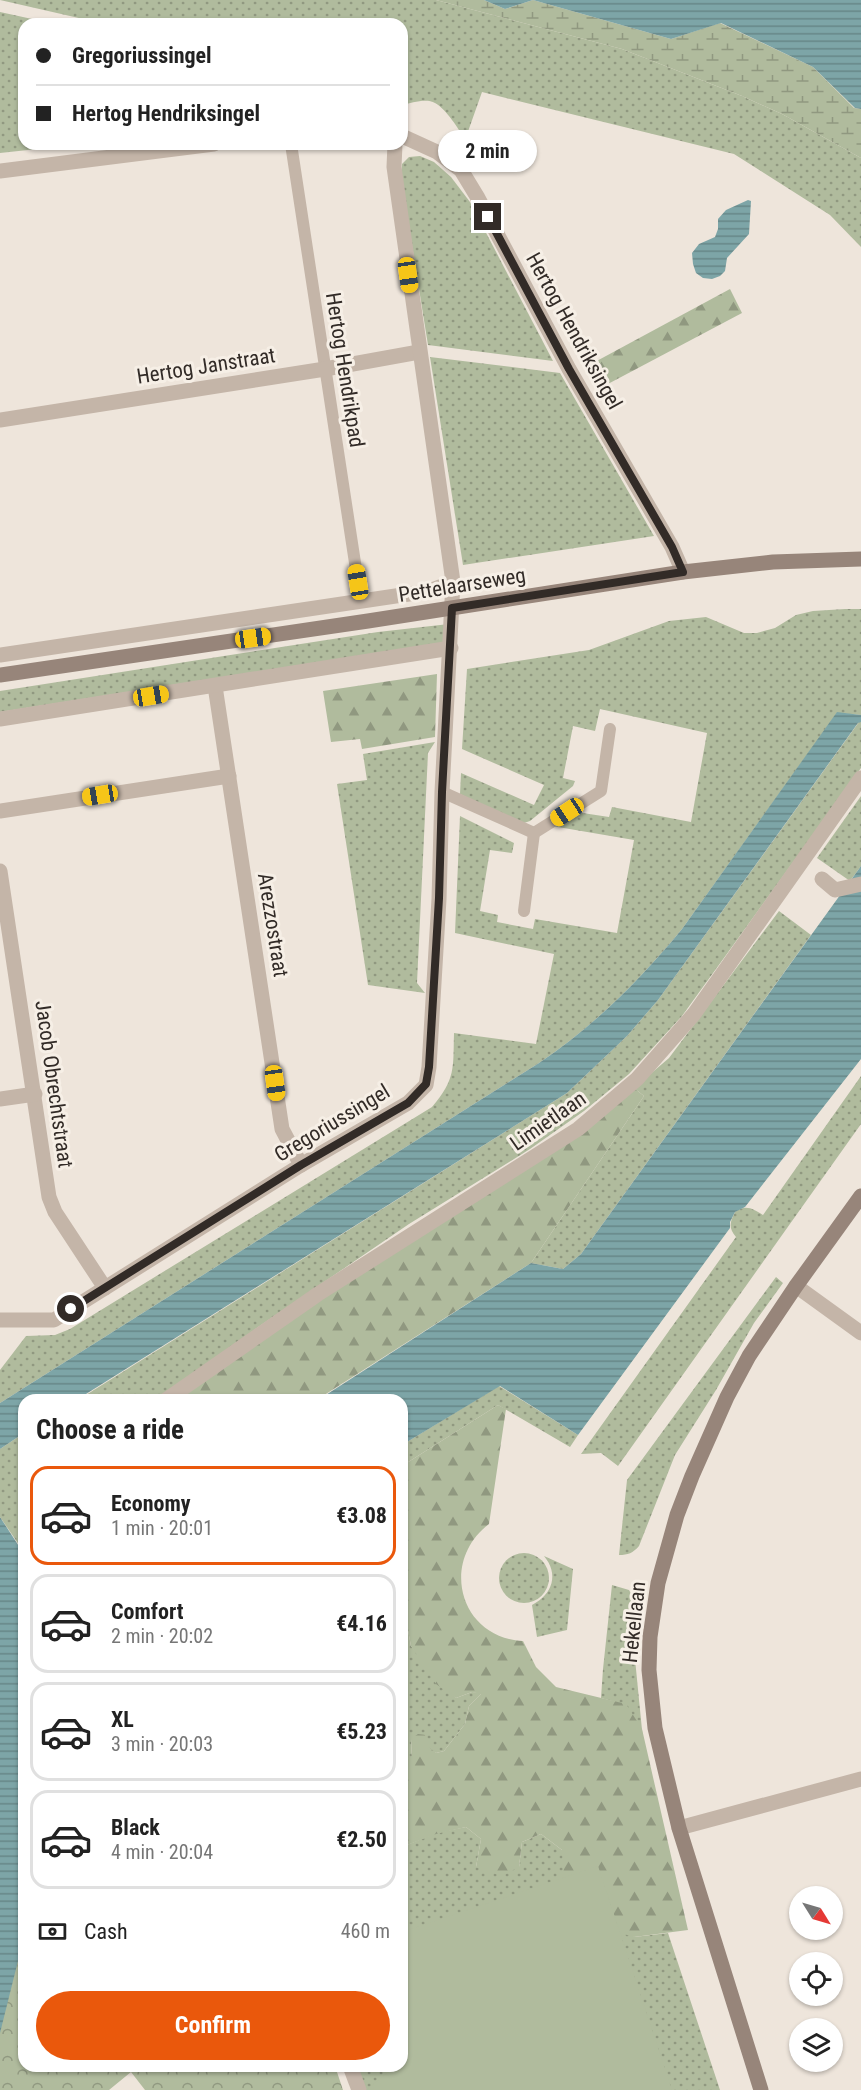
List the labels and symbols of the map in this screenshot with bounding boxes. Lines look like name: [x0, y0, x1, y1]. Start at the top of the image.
callout: 2 min: [438, 130, 538, 172]
route end: [474, 203, 501, 230]
street label: Hertog Hendriksingel: [521, 249, 627, 413]
car: [397, 256, 419, 294]
street label: Hertog Hendrikpad: [321, 291, 369, 449]
street label: Hertog Janstraat: [135, 343, 277, 389]
car: [346, 563, 370, 601]
street label: Pettelaarseweg: [397, 563, 527, 607]
car: [234, 627, 272, 649]
car: [132, 684, 170, 708]
car: [81, 783, 119, 807]
car: [547, 795, 587, 829]
street label: Arezzostraat: [253, 871, 293, 979]
street label: Jacob Obrechtstraat: [30, 999, 78, 1169]
car: [264, 1064, 286, 1102]
street label: Gregoriussingel: [270, 1079, 394, 1167]
street label: Limietlaan: [506, 1086, 590, 1156]
route start: [57, 1295, 84, 1322]
street label: Hekellaan: [618, 1580, 650, 1664]
north arrow: [789, 1886, 843, 1940]

